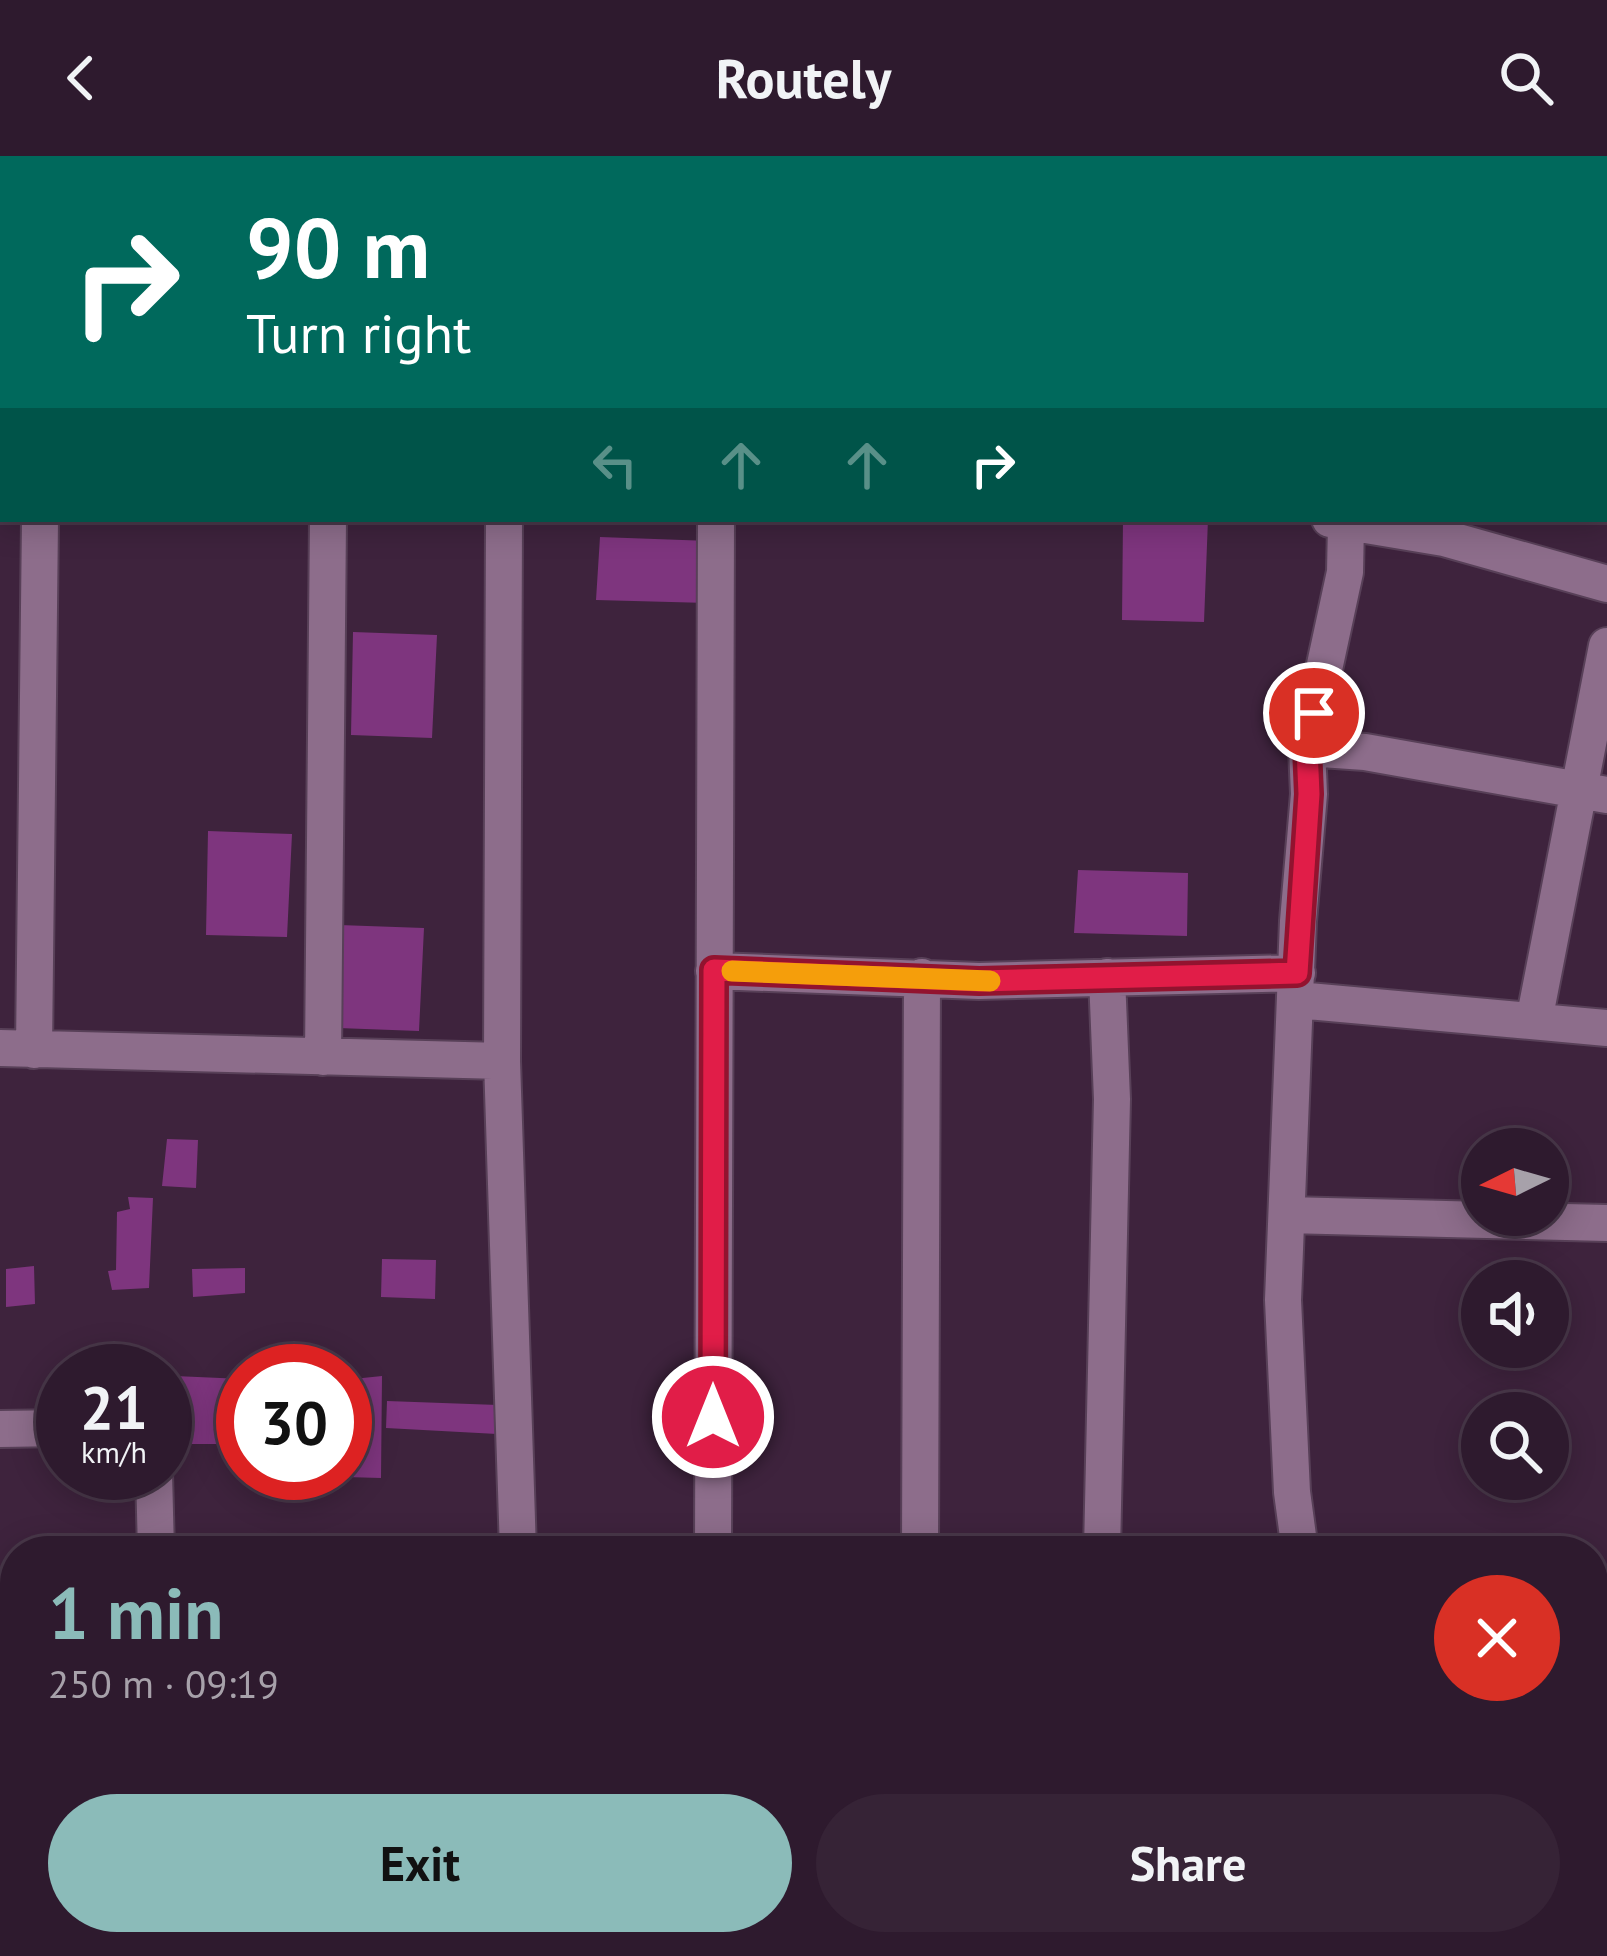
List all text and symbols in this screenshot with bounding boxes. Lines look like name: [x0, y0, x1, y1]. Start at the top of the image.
text: Routely: [716, 43, 891, 113]
icon: back: [48, 45, 114, 111]
icon: search: [1493, 45, 1559, 111]
text: 90 m: [246, 192, 430, 301]
icon: right: [48, 204, 204, 360]
text: Turn right: [246, 298, 471, 368]
icon: left: [582, 432, 648, 498]
icon: ahead: [708, 432, 774, 498]
icon: ahead: [834, 432, 900, 498]
icon: right: [960, 432, 1026, 498]
pin: [1263, 662, 1365, 764]
icon: arrive: [1281, 680, 1347, 746]
north arrow: [1461, 1128, 1569, 1236]
map controls: [1461, 1128, 1569, 1500]
button: sound: [1461, 1260, 1569, 1368]
speed limit sign: 30: [216, 1344, 372, 1500]
position arrow: [650, 1354, 776, 1480]
text: 21: [80, 1368, 148, 1446]
button: search: [1461, 1392, 1569, 1500]
text: km/h: [81, 1432, 147, 1471]
text: 1 min: [48, 1566, 224, 1659]
button: close: [1434, 1575, 1560, 1701]
text: 250 m · 09:19: [48, 1658, 279, 1709]
button: Exit: [48, 1794, 792, 1932]
button: Share: [816, 1794, 1560, 1932]

